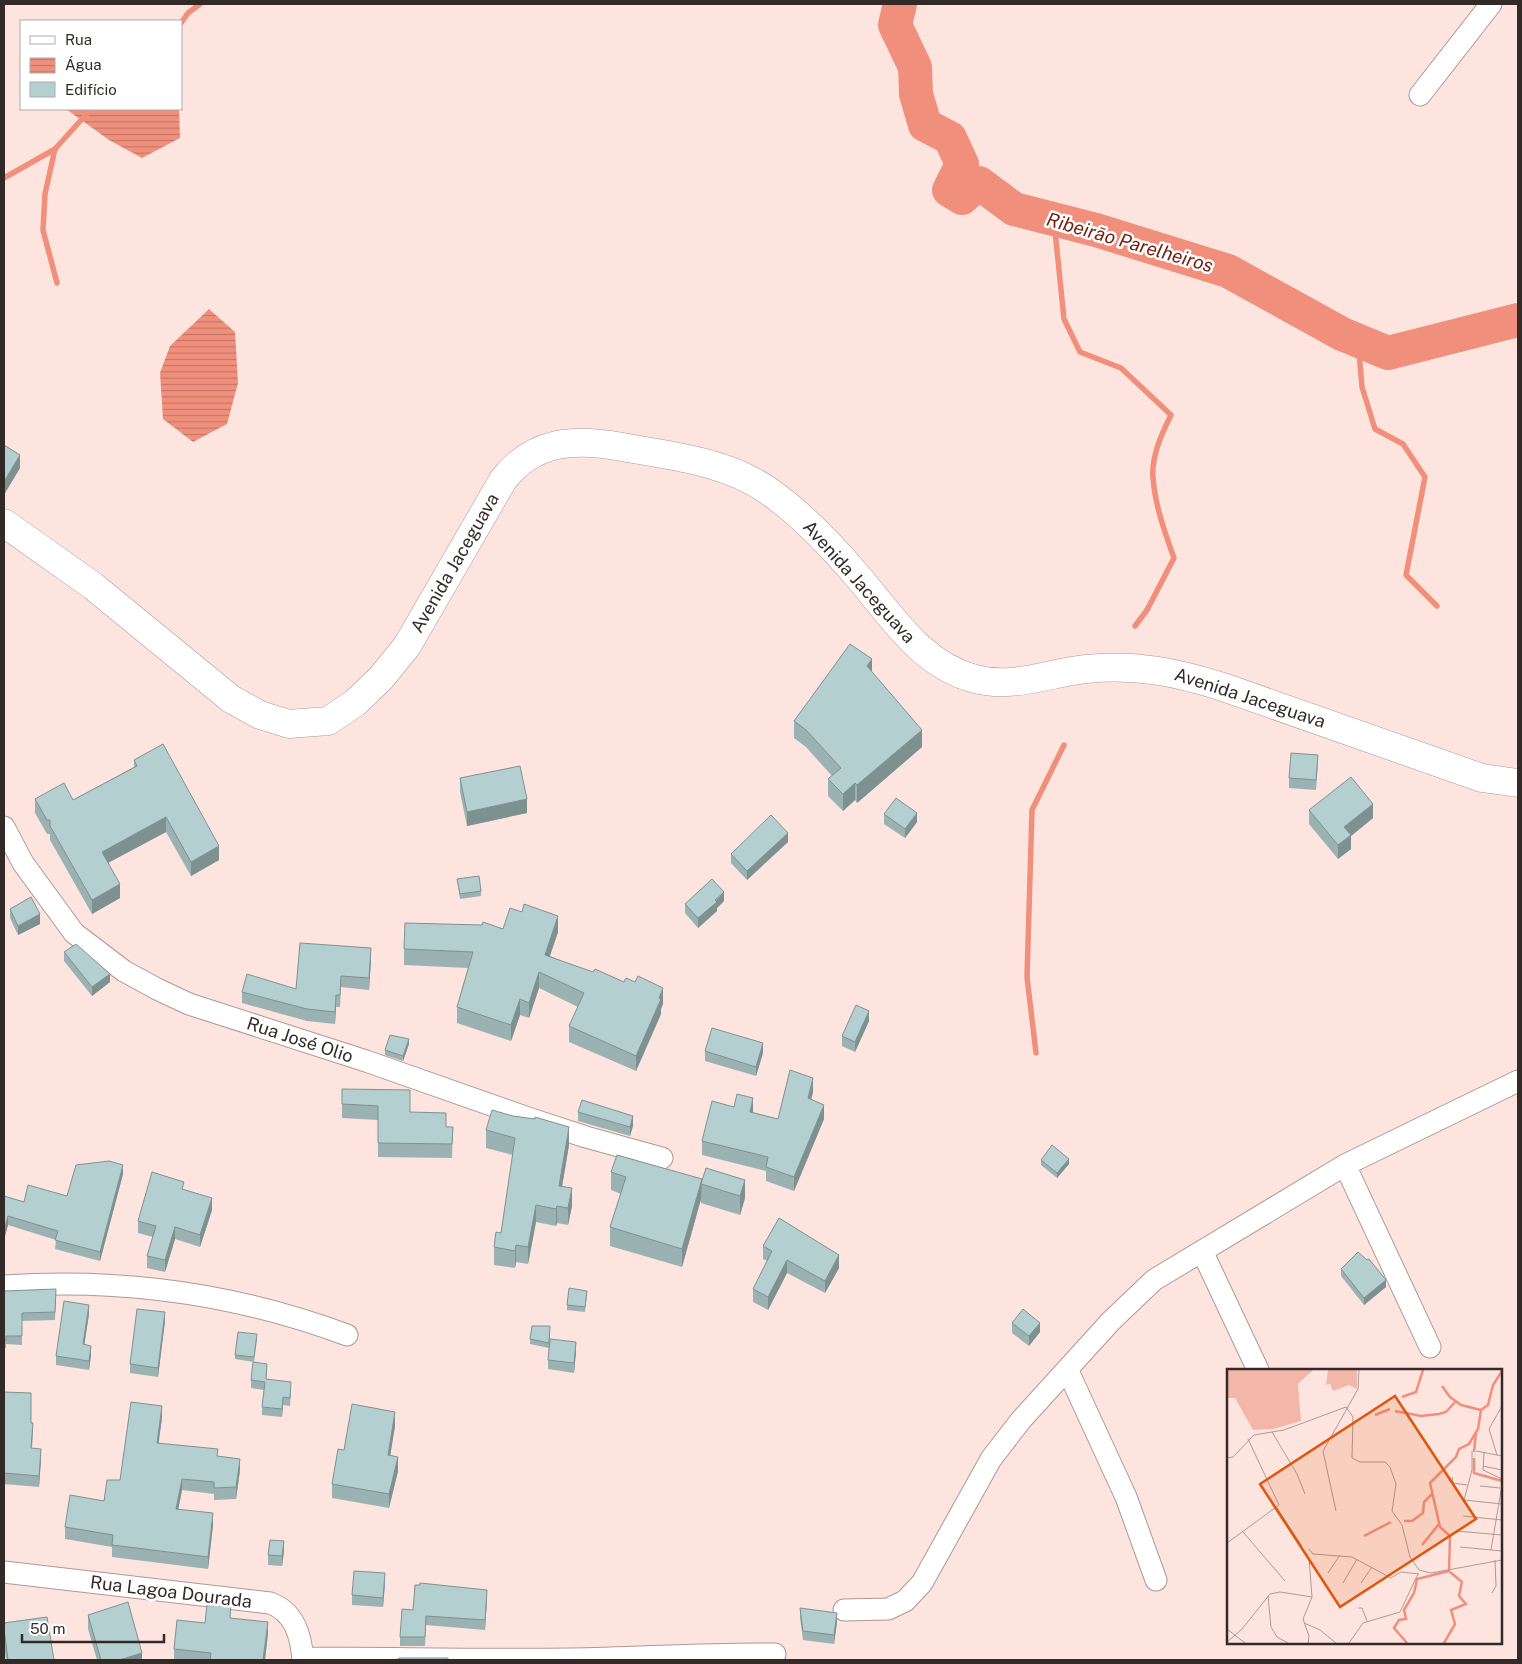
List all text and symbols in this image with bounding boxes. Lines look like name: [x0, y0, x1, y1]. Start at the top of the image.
legend: [20, 20, 182, 110]
text: Rua: [65, 31, 92, 48]
text: Água: [65, 56, 102, 73]
text: Edifício: [65, 81, 117, 98]
water label: Ribeirão Parelheiros: [1044, 208, 1216, 276]
street label: Avenida Jaceguava: [406, 489, 503, 636]
street label: Avenida Jaceguava: [799, 516, 920, 647]
street label: Avenida Jaceguava: [1172, 663, 1328, 732]
street label: Rua José Olio: [244, 1012, 356, 1067]
inset map: [1227, 1369, 1502, 1644]
street label: Rua Lagoa Dourada: [89, 1571, 253, 1612]
scale bar: [22, 1612, 165, 1644]
text: 50 m: [30, 1620, 65, 1637]

